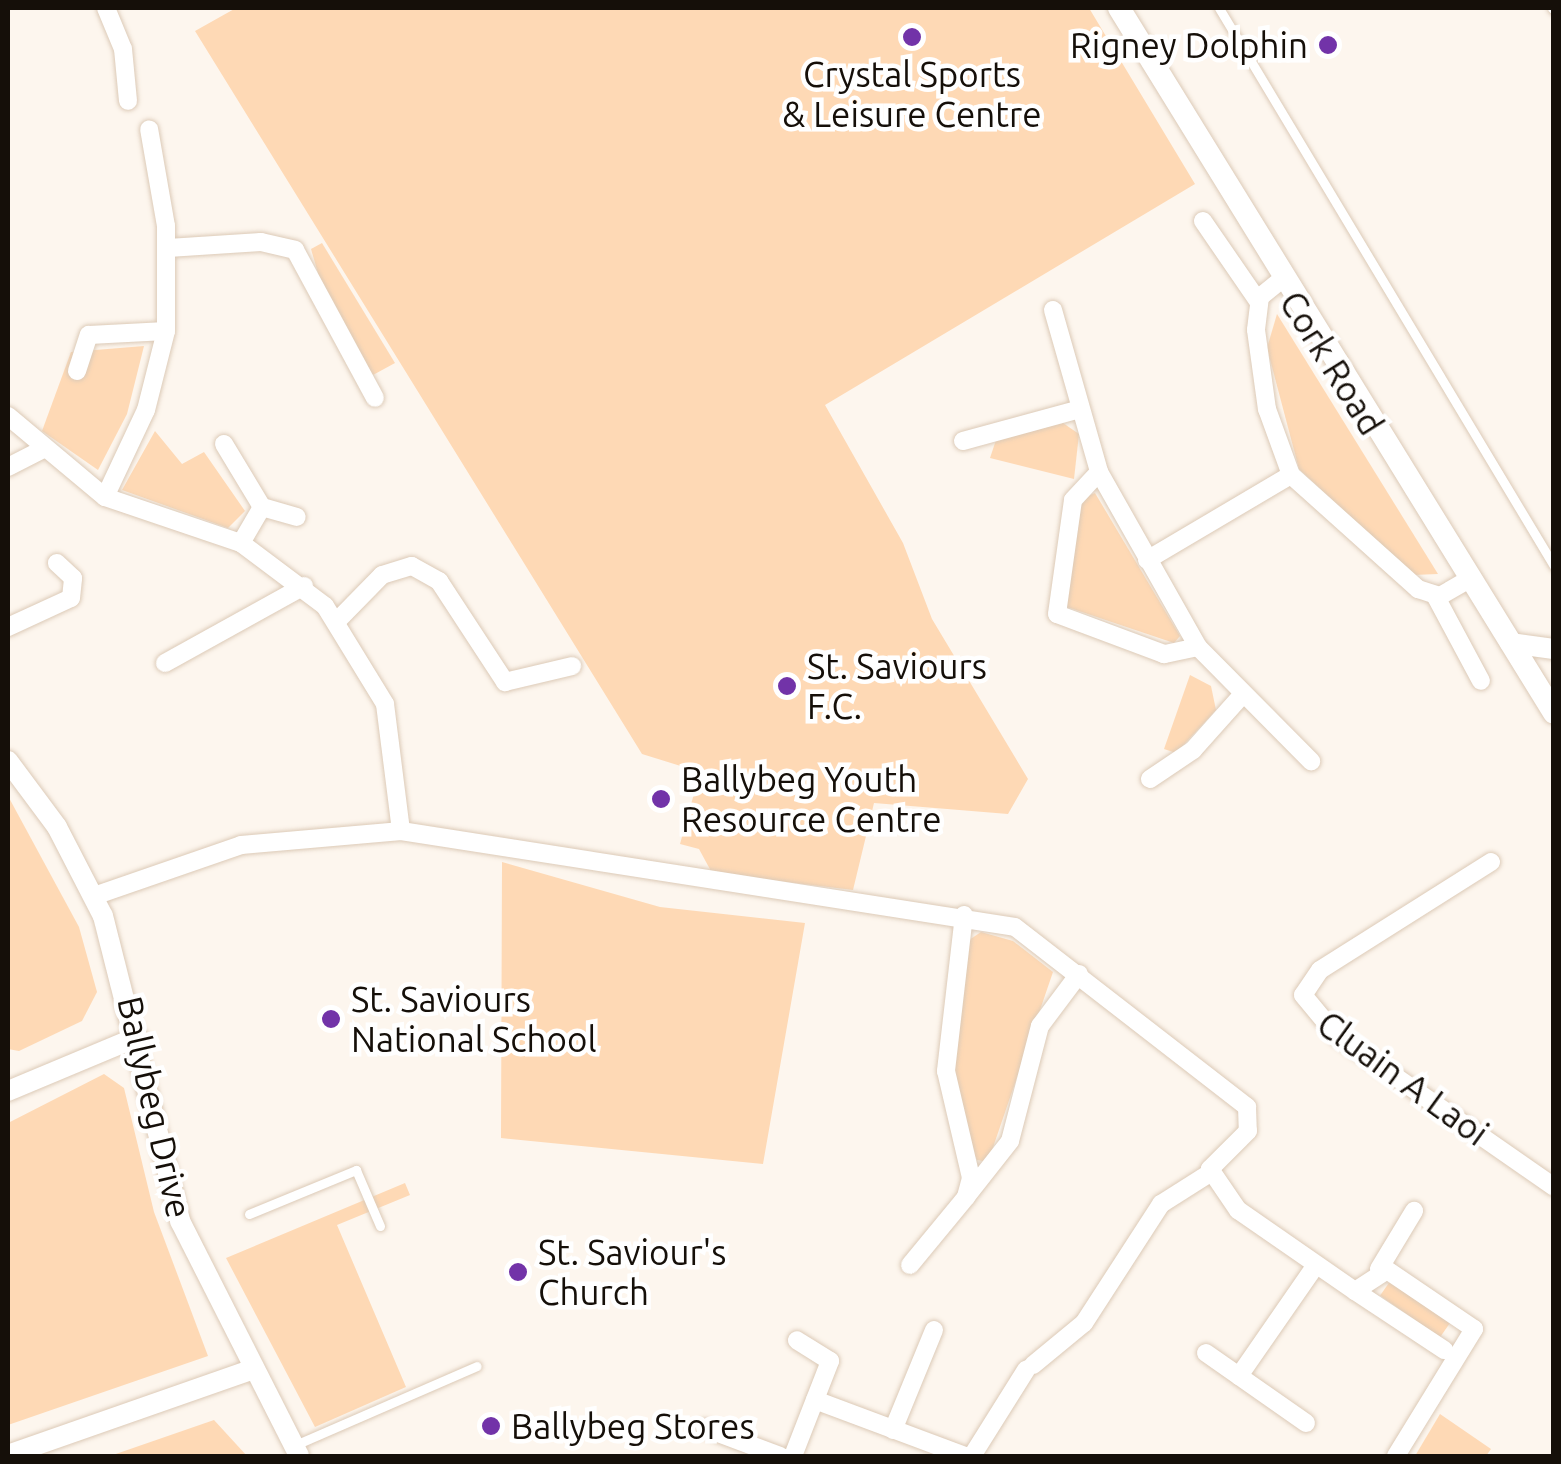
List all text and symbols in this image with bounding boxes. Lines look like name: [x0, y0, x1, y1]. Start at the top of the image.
place label: Rigney Dolphin: [1070, 24, 1308, 66]
marker: Crystal Sports & Leisure Centre: [901, 26, 923, 48]
marker: Rigney Dolphin: [1317, 34, 1339, 56]
place label: Crystal Sports & Leisure Centre: [782, 53, 1042, 135]
street label: Cork Road: [1271, 283, 1393, 443]
place label: St. Saviours F.C.: [807, 645, 987, 727]
marker: St. Saviours F.C.: [776, 675, 798, 697]
place label: Ballybeg Youth Resource Centre: [681, 758, 941, 840]
marker: Ballybeg Youth Resource Centre: [650, 788, 672, 810]
place label: St. Saviours National School: [351, 978, 597, 1060]
street label: Ballybeg Drive: [109, 992, 201, 1222]
street label: Cluain A Laoi: [1309, 1002, 1497, 1154]
marker: St. Saviours National School: [320, 1008, 342, 1030]
place label: St. Saviour's Church: [538, 1231, 726, 1313]
marker: St. Saviour's Church: [507, 1261, 529, 1283]
place label: Ballybeg Stores: [511, 1405, 755, 1447]
marker: Ballybeg Stores: [480, 1415, 502, 1437]

